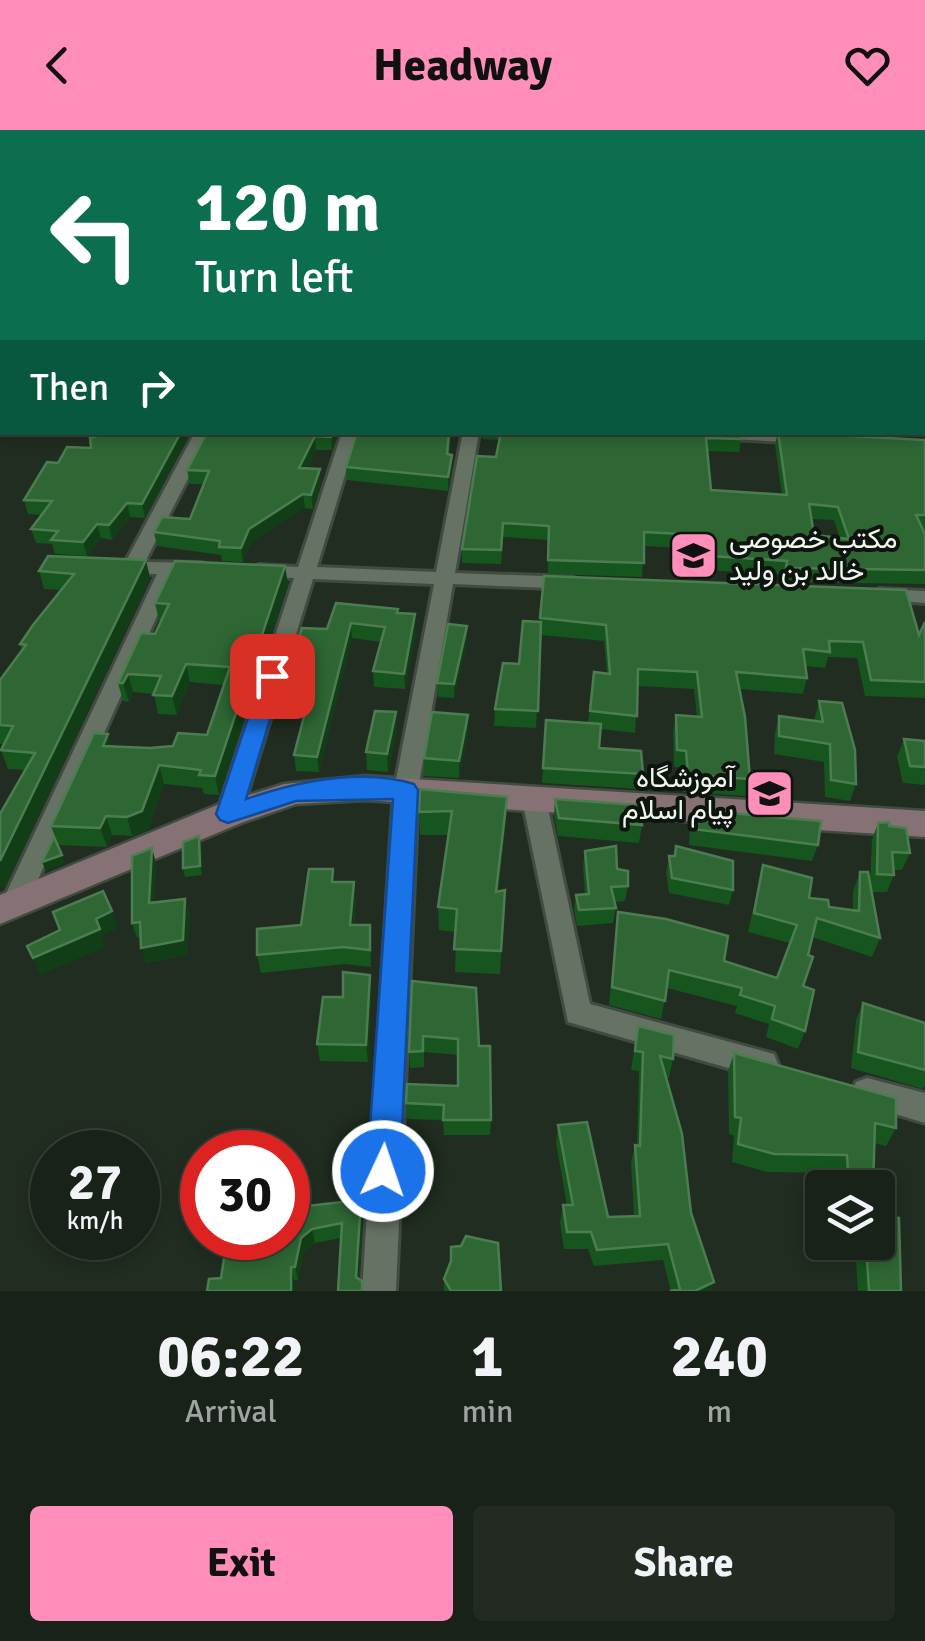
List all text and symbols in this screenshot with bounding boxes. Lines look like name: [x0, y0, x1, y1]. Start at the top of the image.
icon: back: [30, 38, 85, 93]
text: Headway: [373, 38, 552, 93]
icon: heart: [840, 38, 895, 93]
text: 120 m: [195, 164, 380, 250]
icon: left: [30, 170, 160, 300]
text: Turn left: [195, 250, 354, 305]
icon: right: [129, 360, 184, 415]
text: Then: [30, 364, 109, 411]
place label: مکتب خصوصی خالد بن ولید: [729, 522, 897, 588]
school or university icon: مکتب خصوصی خالد بن ولید: [668, 529, 720, 581]
pin: [230, 634, 315, 719]
icon: arrive: [245, 649, 300, 704]
place label: آموزشگاه پیام اسلام: [622, 761, 737, 828]
school or university icon: آموزشگاه پیام اسلام: [743, 768, 795, 820]
position arrow: [331, 1119, 435, 1223]
speed limit sign: 30: [180, 1130, 310, 1260]
text: 27: [68, 1152, 122, 1214]
map controls: [805, 1170, 895, 1260]
button: layers: [805, 1170, 895, 1260]
text: km/h: [67, 1205, 123, 1236]
text: 06:22: [157, 1320, 305, 1394]
text: 1: [471, 1320, 504, 1394]
text: 240: [671, 1320, 768, 1394]
text: Arrival: [185, 1392, 277, 1431]
text: min: [462, 1392, 513, 1431]
text: m: [706, 1392, 732, 1431]
button: Exit: [30, 1506, 453, 1621]
button: Share: [473, 1506, 895, 1621]

